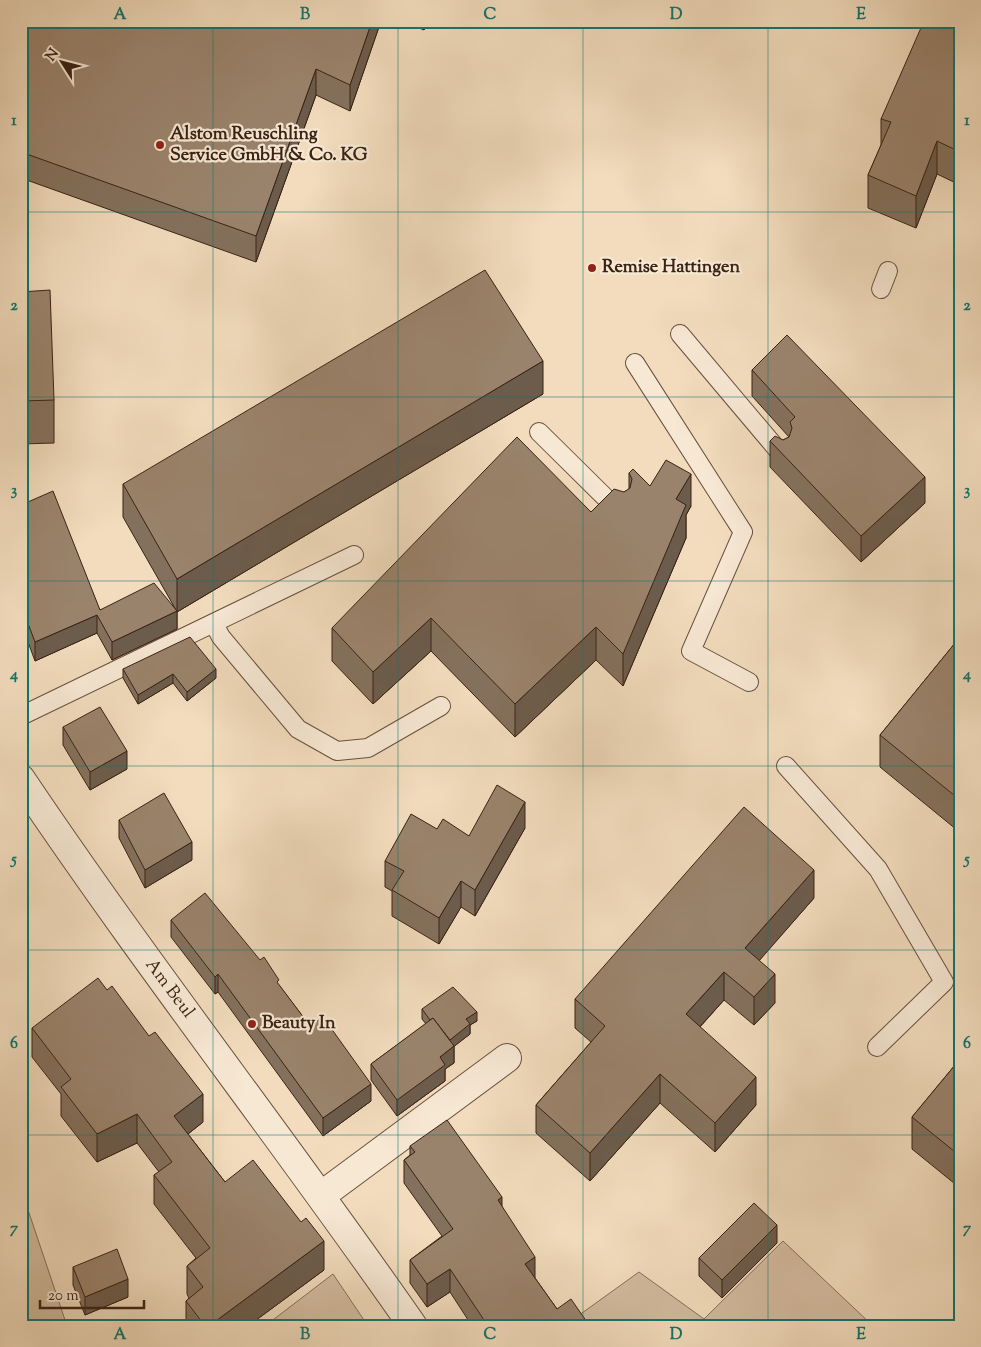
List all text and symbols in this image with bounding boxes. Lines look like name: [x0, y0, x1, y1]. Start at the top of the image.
text: A: [114, 4, 127, 27]
text: B: [300, 4, 310, 27]
text: C: [484, 4, 497, 27]
text: D: [670, 4, 683, 27]
text: E: [856, 4, 866, 27]
north arrow: [38, 38, 88, 88]
text: N: [42, 45, 64, 66]
text: 1: [11, 110, 17, 133]
text: 1: [964, 110, 970, 133]
place label: Alstom Reuschling Service GmbH & Co. KG: [170, 122, 368, 169]
marker: Alstom Reuschling Service GmbH & Co. KG: [154, 139, 166, 151]
place label: Remise Hattingen: [602, 255, 740, 281]
marker: Remise Hattingen: [586, 262, 598, 274]
text: 2: [10, 295, 18, 318]
text: 2: [963, 295, 971, 318]
text: 3: [11, 480, 18, 503]
text: 3: [964, 480, 971, 503]
text: 4: [9, 664, 18, 687]
text: 4: [962, 664, 971, 687]
text: 5: [9, 849, 17, 872]
text: 5: [962, 849, 970, 872]
street label: Am Beul: [138, 954, 200, 1024]
place label: Beauty In: [262, 1011, 336, 1037]
marker: Beauty In: [246, 1018, 258, 1030]
text: 6: [10, 1033, 18, 1056]
text: 6: [963, 1033, 971, 1056]
text: 7: [10, 1218, 19, 1241]
text: 7: [963, 1218, 972, 1241]
scale bar: [40, 1277, 144, 1309]
text: 20 m: [48, 1286, 79, 1307]
text: A: [114, 1324, 127, 1347]
text: B: [300, 1324, 310, 1347]
text: C: [484, 1324, 497, 1347]
text: D: [670, 1324, 683, 1347]
text: E: [856, 1324, 866, 1347]

